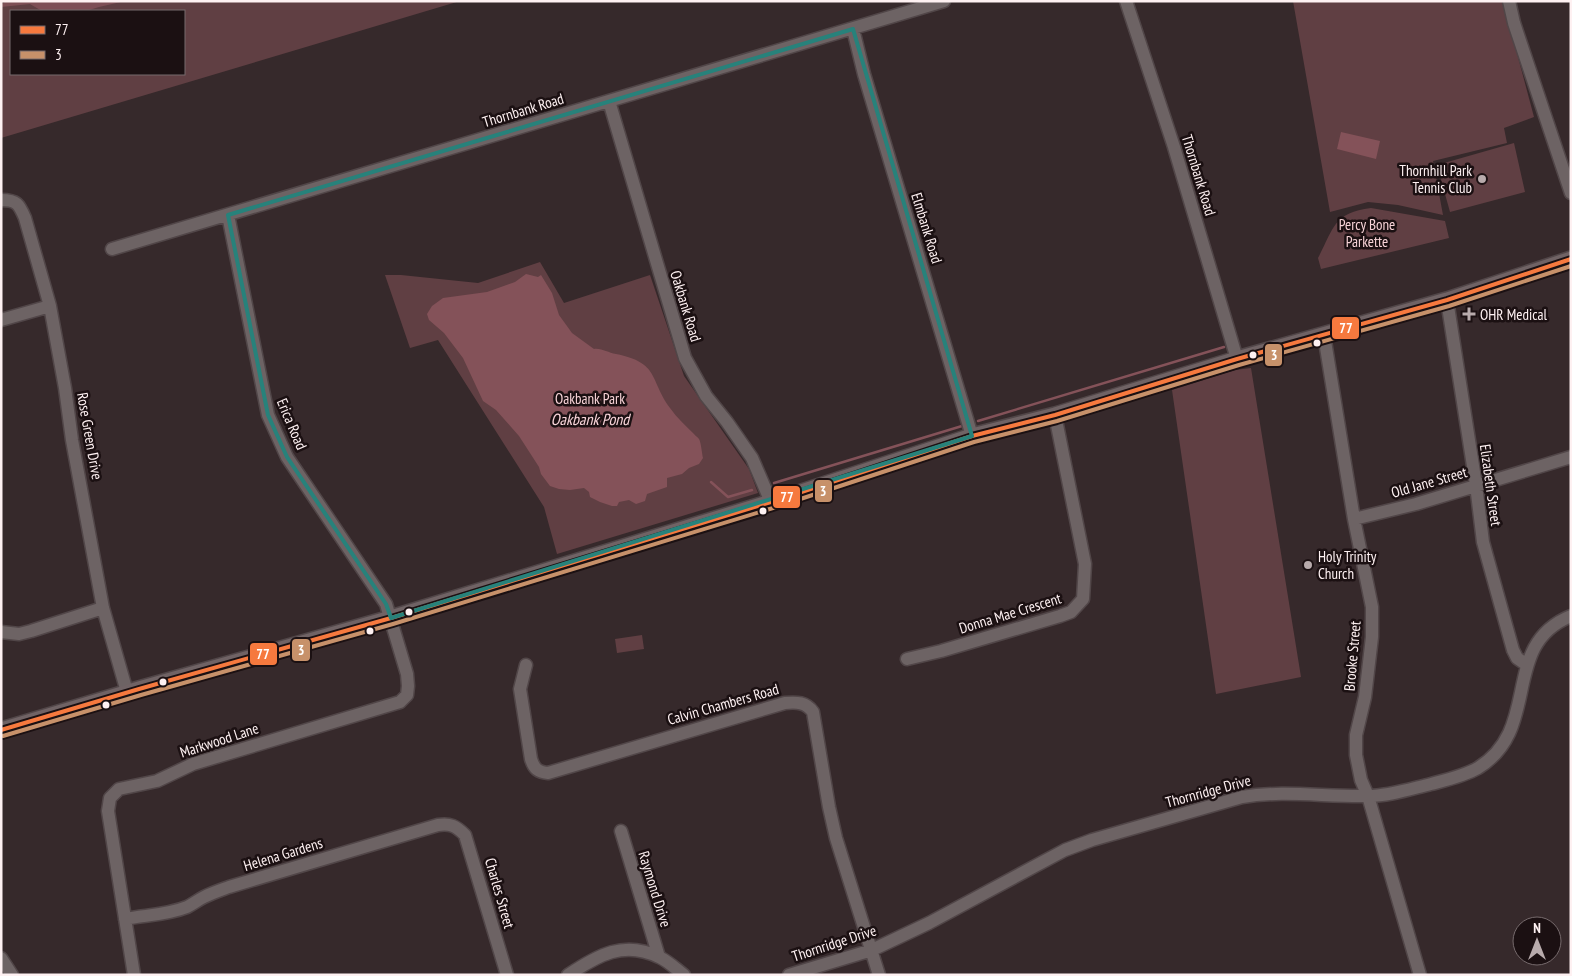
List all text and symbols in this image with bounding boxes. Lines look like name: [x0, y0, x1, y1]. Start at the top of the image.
legend: [10, 10, 185, 75]
text: 77: [55, 20, 69, 39]
text: 3: [55, 45, 62, 64]
street label: Thornbank Road: [480, 89, 566, 131]
street label: Thornbank Road: [1178, 132, 1220, 218]
place label: Thornhill Park Tennis Club: [1399, 161, 1472, 197]
marker: Thornhill Park Tennis Club: [1476, 173, 1488, 185]
street label: Elmbank Road: [907, 190, 947, 266]
park label: Percy Bone Parkette: [1339, 215, 1395, 251]
street label: Oakbank Road: [666, 268, 706, 344]
place label: OHR Medical: [1480, 305, 1547, 324]
marker: OHR Medical: [1462, 307, 1476, 321]
line badge: 77: [1331, 316, 1360, 340]
text: 77: [1339, 319, 1353, 337]
unlabelled marker: [1312, 338, 1322, 348]
line badge: 3: [1264, 343, 1283, 367]
text: 3: [1271, 346, 1277, 364]
unlabelled marker: [1248, 350, 1258, 360]
park label: Oakbank Park: [555, 389, 625, 408]
street label: Rose Green Drive: [73, 391, 107, 481]
street label: Erica Road: [273, 395, 311, 453]
water label: Oakbank Pond: [551, 409, 631, 429]
street label: Elizabeth Street: [1476, 443, 1506, 527]
street label: Old Jane Street: [1389, 462, 1469, 502]
line badge: 3: [814, 479, 833, 503]
text: 3: [820, 482, 826, 500]
line badge: 77: [772, 485, 801, 509]
text: 77: [780, 488, 794, 506]
unlabelled marker: [758, 506, 768, 516]
place label: Holy Trinity Church: [1318, 547, 1377, 583]
marker: Holy Trinity Church: [1302, 559, 1314, 571]
street label: Donna Mae Crescent: [957, 588, 1063, 638]
unlabelled marker: [404, 607, 414, 617]
street label: Brooke Street: [1339, 620, 1365, 692]
unlabelled marker: [365, 626, 375, 636]
line badge: 3: [291, 638, 311, 662]
text: 3: [298, 641, 304, 659]
line badge: 77: [249, 642, 278, 666]
text: 77: [256, 645, 270, 663]
unlabelled marker: [158, 677, 168, 687]
street label: Calvin Chambers Road: [665, 679, 781, 729]
unlabelled marker: [101, 700, 111, 710]
street label: Markwood Lane: [177, 718, 261, 762]
street label: Thornridge Drive: [1163, 771, 1253, 811]
street label: Helena Gardens: [241, 833, 325, 875]
street label: Raymond Drive: [634, 849, 676, 929]
street label: Charles Street: [481, 855, 519, 931]
north arrow: [1512, 916, 1562, 966]
text: N: [1533, 919, 1541, 937]
street label: Thornridge Drive: [789, 920, 879, 966]

